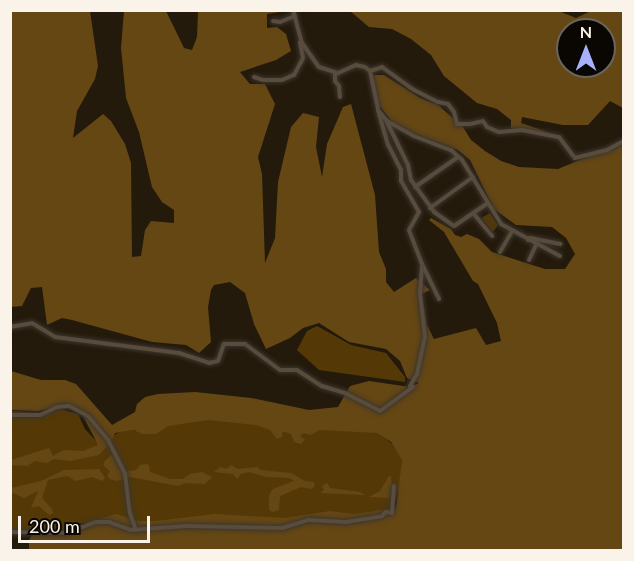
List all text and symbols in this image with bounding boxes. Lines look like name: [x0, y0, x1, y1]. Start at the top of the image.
north arrow: [556, 18, 616, 78]
text: N: [580, 22, 592, 41]
scale bar: [21, 504, 153, 542]
text: 200 m: [29, 515, 80, 537]

